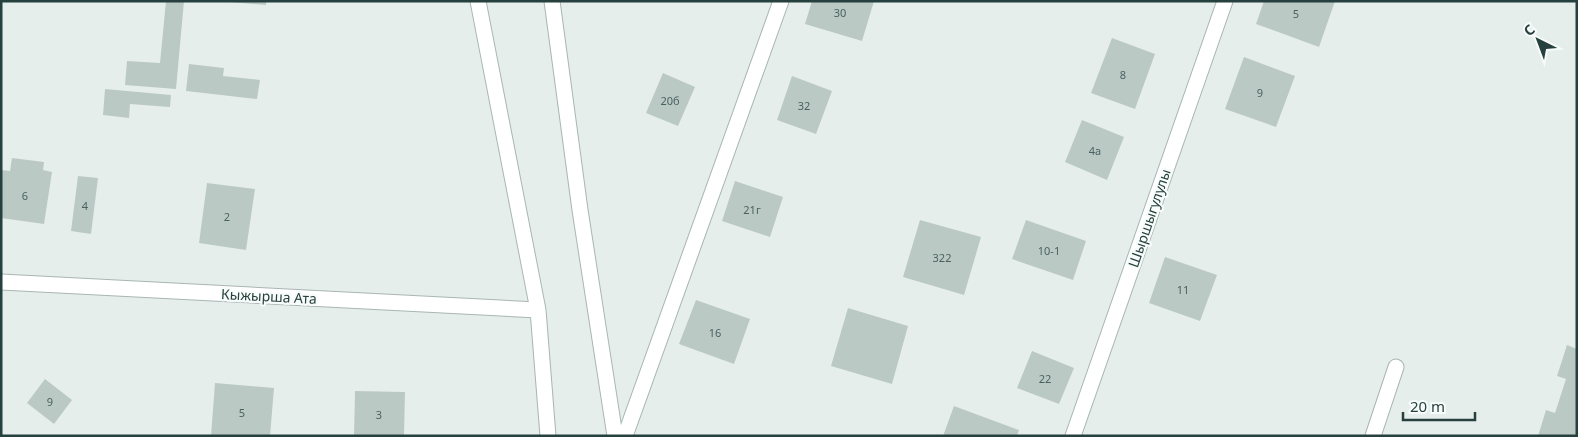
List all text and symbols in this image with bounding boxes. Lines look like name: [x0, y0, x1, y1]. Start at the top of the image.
house number: 30: [834, 5, 846, 20]
house number: 5: [1293, 6, 1299, 21]
north arrow: [1513, 15, 1563, 65]
text: С: [1519, 20, 1539, 40]
house number: 8: [1120, 67, 1126, 82]
house number: 9: [1257, 85, 1263, 100]
house number: 20б: [660, 93, 680, 108]
house number: 32: [798, 98, 810, 113]
house number: 4а: [1089, 143, 1101, 158]
street label: Шыршыгулулы: [1123, 166, 1175, 270]
house number: 6: [22, 188, 28, 203]
house number: 4: [82, 198, 89, 213]
house number: 21г: [743, 202, 761, 217]
house number: 2: [224, 209, 230, 224]
house number: 10-1: [1038, 243, 1060, 258]
house number: 322: [933, 250, 951, 265]
house number: 11: [1177, 282, 1189, 297]
street label: Кыжырша Ата: [221, 284, 317, 308]
house number: 16: [709, 325, 721, 340]
house number: 22: [1039, 371, 1051, 386]
scale bar: [1403, 390, 1476, 422]
house number: 9: [47, 394, 53, 409]
text: 20 m: [1410, 396, 1445, 416]
house number: 5: [239, 405, 245, 420]
house number: 3: [376, 407, 382, 422]

